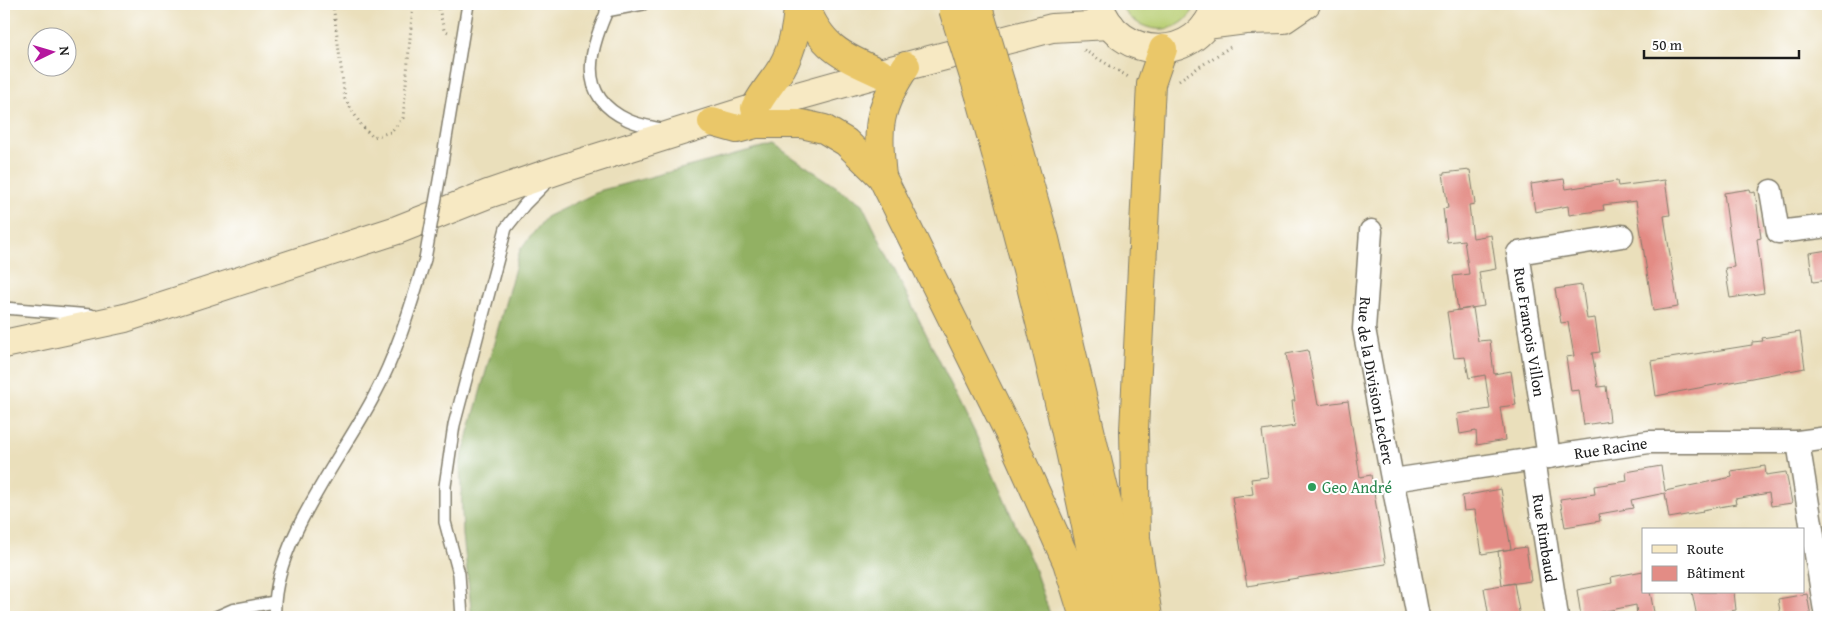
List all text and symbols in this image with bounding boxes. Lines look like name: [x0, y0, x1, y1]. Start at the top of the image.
north arrow: [28, 28, 78, 78]
scale bar: [1644, 28, 1800, 60]
text: 50 m: [1652, 34, 1683, 55]
text: N: [55, 45, 75, 57]
street label: Rue François Villon: [1508, 266, 1552, 398]
street label: Rue de la Division Leclerc: [1352, 296, 1401, 467]
street label: Rue Racine: [1572, 430, 1649, 465]
place label: Geo André: [1322, 475, 1392, 499]
marker: Geo André: [1306, 481, 1318, 493]
street label: Rue Rimbaud: [1526, 492, 1564, 584]
legend: [1642, 528, 1804, 594]
text: Route: [1687, 538, 1724, 559]
text: Bâtiment: [1687, 562, 1746, 583]

